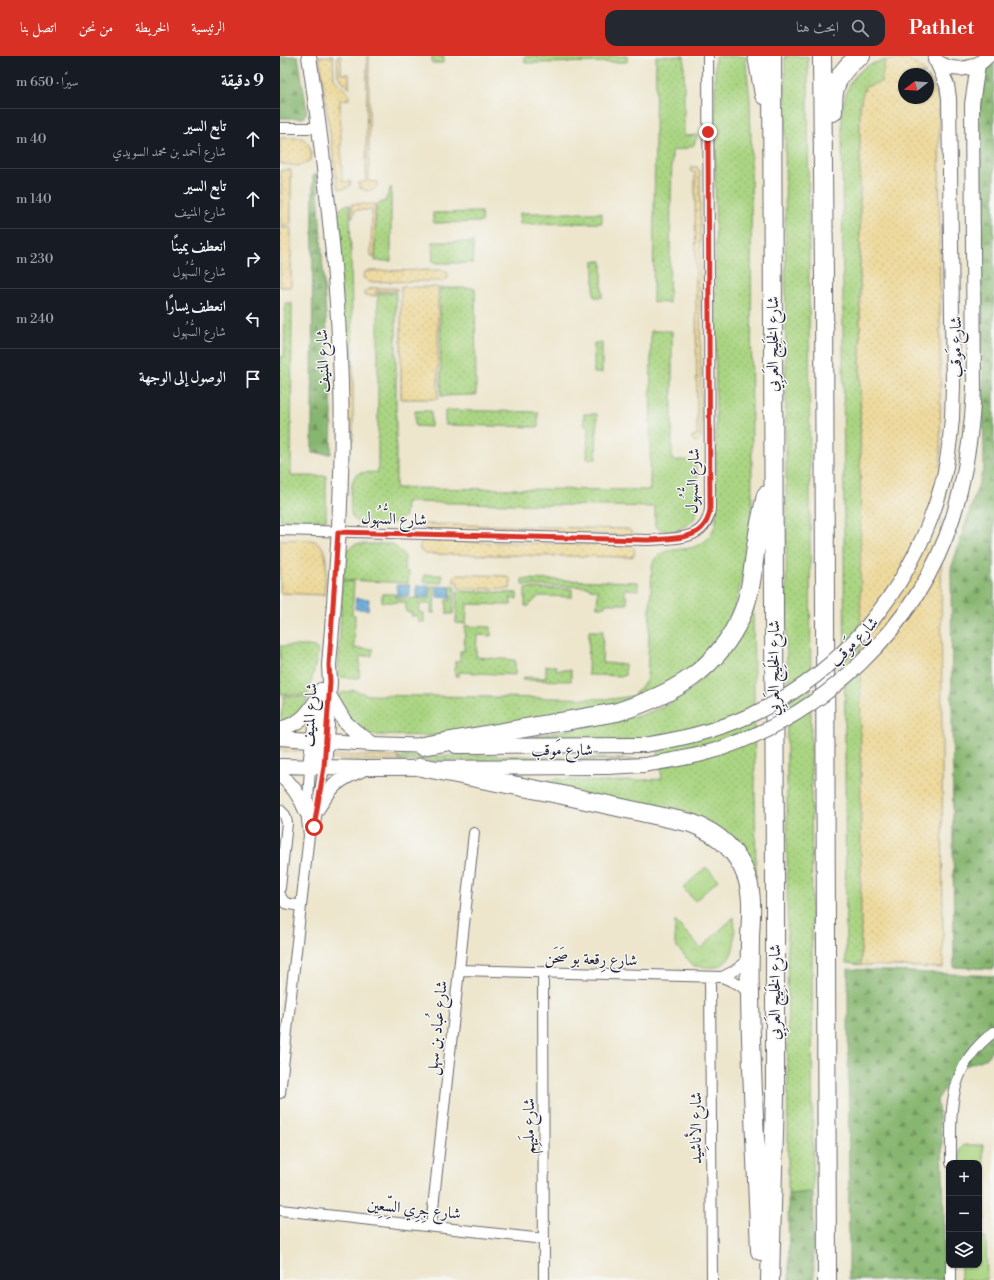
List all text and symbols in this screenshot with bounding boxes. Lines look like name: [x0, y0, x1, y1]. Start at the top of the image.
search box: [605, 10, 885, 46]
text: Pathlet: [909, 16, 974, 40]
icon: search: [849, 17, 871, 39]
text: ابحث هنا: [796, 18, 839, 37]
text: اتصل بنا: [20, 19, 57, 37]
text: من نحن: [79, 19, 113, 37]
text: الخريطة: [135, 19, 169, 37]
text: الرئيسية: [191, 19, 225, 37]
north arrow: [898, 68, 934, 104]
text: 9 دقيقة: [221, 70, 264, 92]
text: سيرًا · 650 m: [16, 74, 79, 90]
text: تابع السير: [184, 117, 226, 136]
route end: [699, 123, 717, 141]
icon: ahead: [242, 128, 264, 150]
text: 40 m: [16, 131, 46, 147]
text: شارع أحمد بن محمد السويدي: [112, 144, 226, 160]
text: تابع السير: [184, 177, 226, 196]
icon: ahead: [242, 188, 264, 210]
text: 140 m: [16, 191, 52, 207]
text: شارع المنيف: [174, 204, 226, 220]
text: انعطف يمينًا: [171, 237, 226, 256]
icon: right: [242, 248, 264, 270]
text: 230 m: [16, 251, 53, 267]
text: شارع السُّهُول: [172, 264, 226, 280]
street label: شارع الخَلِيج العَربِي: [761, 296, 787, 392]
text: انعطف يسارًا: [165, 297, 226, 316]
icon: left: [242, 308, 264, 330]
text: 240 m: [16, 311, 54, 327]
street label: شارع مَوقب: [944, 316, 969, 378]
text: شارع السُّهُول: [172, 324, 226, 340]
street label: شارع المنيف: [312, 329, 337, 393]
text: الوصول إلى الوجهة: [139, 368, 226, 387]
icon: arrive: [242, 368, 264, 390]
street label: شارع السُّهُول: [675, 447, 707, 514]
street label: شارع السُّهُول: [361, 501, 428, 533]
street label: شارع مَوقب: [824, 611, 885, 673]
street label: شارع الخَلِيج العَربِي: [762, 620, 788, 716]
street label: شارع المنيف: [298, 682, 325, 748]
street label: شارع مَوقب: [531, 738, 593, 763]
route start: [305, 818, 323, 836]
street label: شارع الخَلِيج العَربِي: [763, 944, 789, 1040]
street label: شارع رِقعة بو صَحَن: [544, 945, 638, 974]
street label: شارع عُباد بن سهل: [418, 979, 455, 1077]
street label: شارع الأناشِيد: [684, 1092, 709, 1164]
street label: شارع ملَيهِم: [517, 1098, 544, 1154]
map controls: [946, 1160, 982, 1268]
button: +: [946, 1160, 982, 1196]
street label: شارع جِرِي السِّعِين: [366, 1192, 462, 1227]
button: −: [946, 1196, 982, 1232]
button: layers: [946, 1232, 982, 1268]

